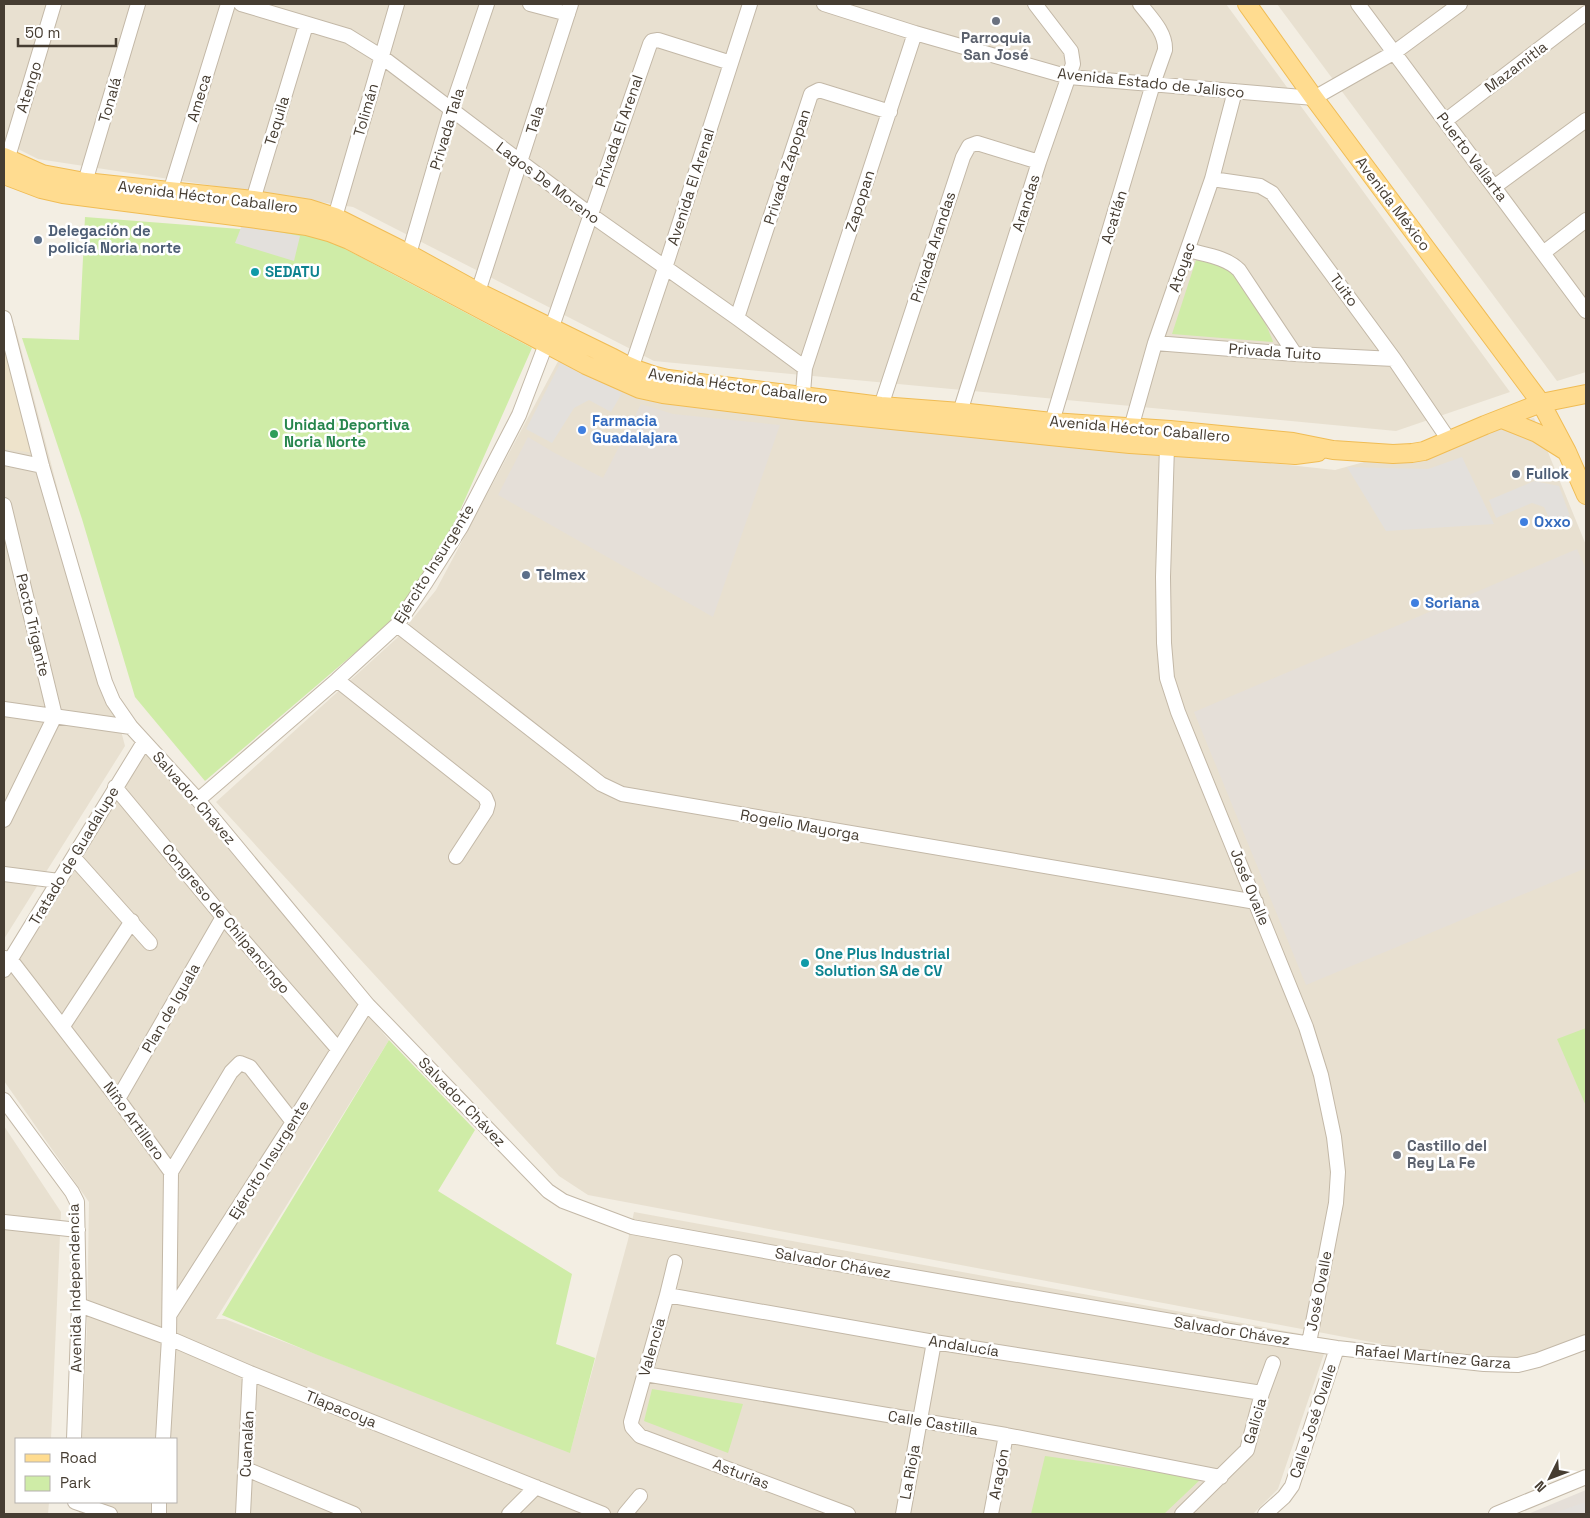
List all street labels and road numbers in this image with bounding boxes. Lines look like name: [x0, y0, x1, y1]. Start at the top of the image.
street label: Mazamitla: [1481, 37, 1551, 96]
street label: Atengo: [12, 59, 45, 115]
street label: Avenida Estado de Jalisco: [1057, 63, 1246, 102]
street label: Ameca: [182, 71, 215, 124]
street label: Privada El Arenal: [590, 72, 647, 190]
street label: Tonalá: [94, 74, 125, 125]
street label: Tolimán: [349, 81, 382, 139]
street label: Privada Tala: [425, 85, 468, 172]
street label: Tequila: [260, 93, 293, 148]
street label: Tala: [521, 103, 548, 136]
street label: Privada Zapopan: [759, 107, 814, 227]
street label: Puerto Vallarta: [1433, 108, 1512, 205]
street label: Avenida El Arenal: [663, 126, 718, 248]
street label: Lagos De Moreno: [493, 137, 604, 228]
street label: Avenida México: [1352, 153, 1435, 255]
street label: Zapopan: [841, 168, 878, 234]
street label: Arandas: [1007, 172, 1044, 234]
street label: Avenida Héctor Caballero: [117, 176, 299, 217]
street label: Acatlán: [1096, 188, 1131, 246]
street label: Privada Arandas: [906, 189, 959, 305]
street label: Atoyac: [1164, 239, 1199, 294]
street label: Tuito: [1326, 269, 1363, 310]
street label: Privada Tuito: [1228, 339, 1322, 364]
street label: Avenida Héctor Caballero: [647, 363, 829, 408]
street label: Avenida Héctor Caballero: [1049, 411, 1231, 446]
street label: Ejército Insurgente: [389, 500, 478, 627]
street label: Pacto Trigante: [12, 572, 55, 678]
street label: Salvador Chávez: [149, 747, 240, 848]
street label: Tratado de Guadalupe: [25, 783, 123, 929]
street label: Rogelio Mayorga: [739, 805, 862, 844]
street label: Congreso de Chilpancingo: [158, 840, 295, 997]
street label: José Ovalle: [1226, 846, 1275, 928]
street label: Plan de Iguala: [137, 959, 204, 1056]
street label: Salvador Chávez: [415, 1053, 510, 1151]
street label: Niño Artillero: [100, 1078, 169, 1164]
street label: Ejército Insurgente: [224, 1096, 313, 1223]
street label: Avenida Independencia: [64, 1203, 85, 1373]
street label: Salvador Chávez: [774, 1243, 893, 1282]
street label: José Ovalle: [1301, 1249, 1336, 1333]
street label: Salvador Chávez: [1173, 1312, 1292, 1349]
street label: Valencia: [634, 1315, 669, 1379]
street label: Andalucía: [927, 1331, 1001, 1361]
street label: Rafael Martínez Garza: [1354, 1340, 1512, 1373]
street label: Calle José Ovalle: [1285, 1361, 1340, 1481]
street label: Tlapacoya: [303, 1386, 380, 1432]
street label: Galicia: [1239, 1395, 1270, 1446]
street label: Calle Castilla: [887, 1406, 980, 1439]
street label: Cuanalán: [235, 1410, 258, 1478]
street label: La Rioja: [895, 1443, 924, 1501]
street label: Aragón: [984, 1447, 1013, 1501]
street label: Asturias: [710, 1454, 772, 1493]

